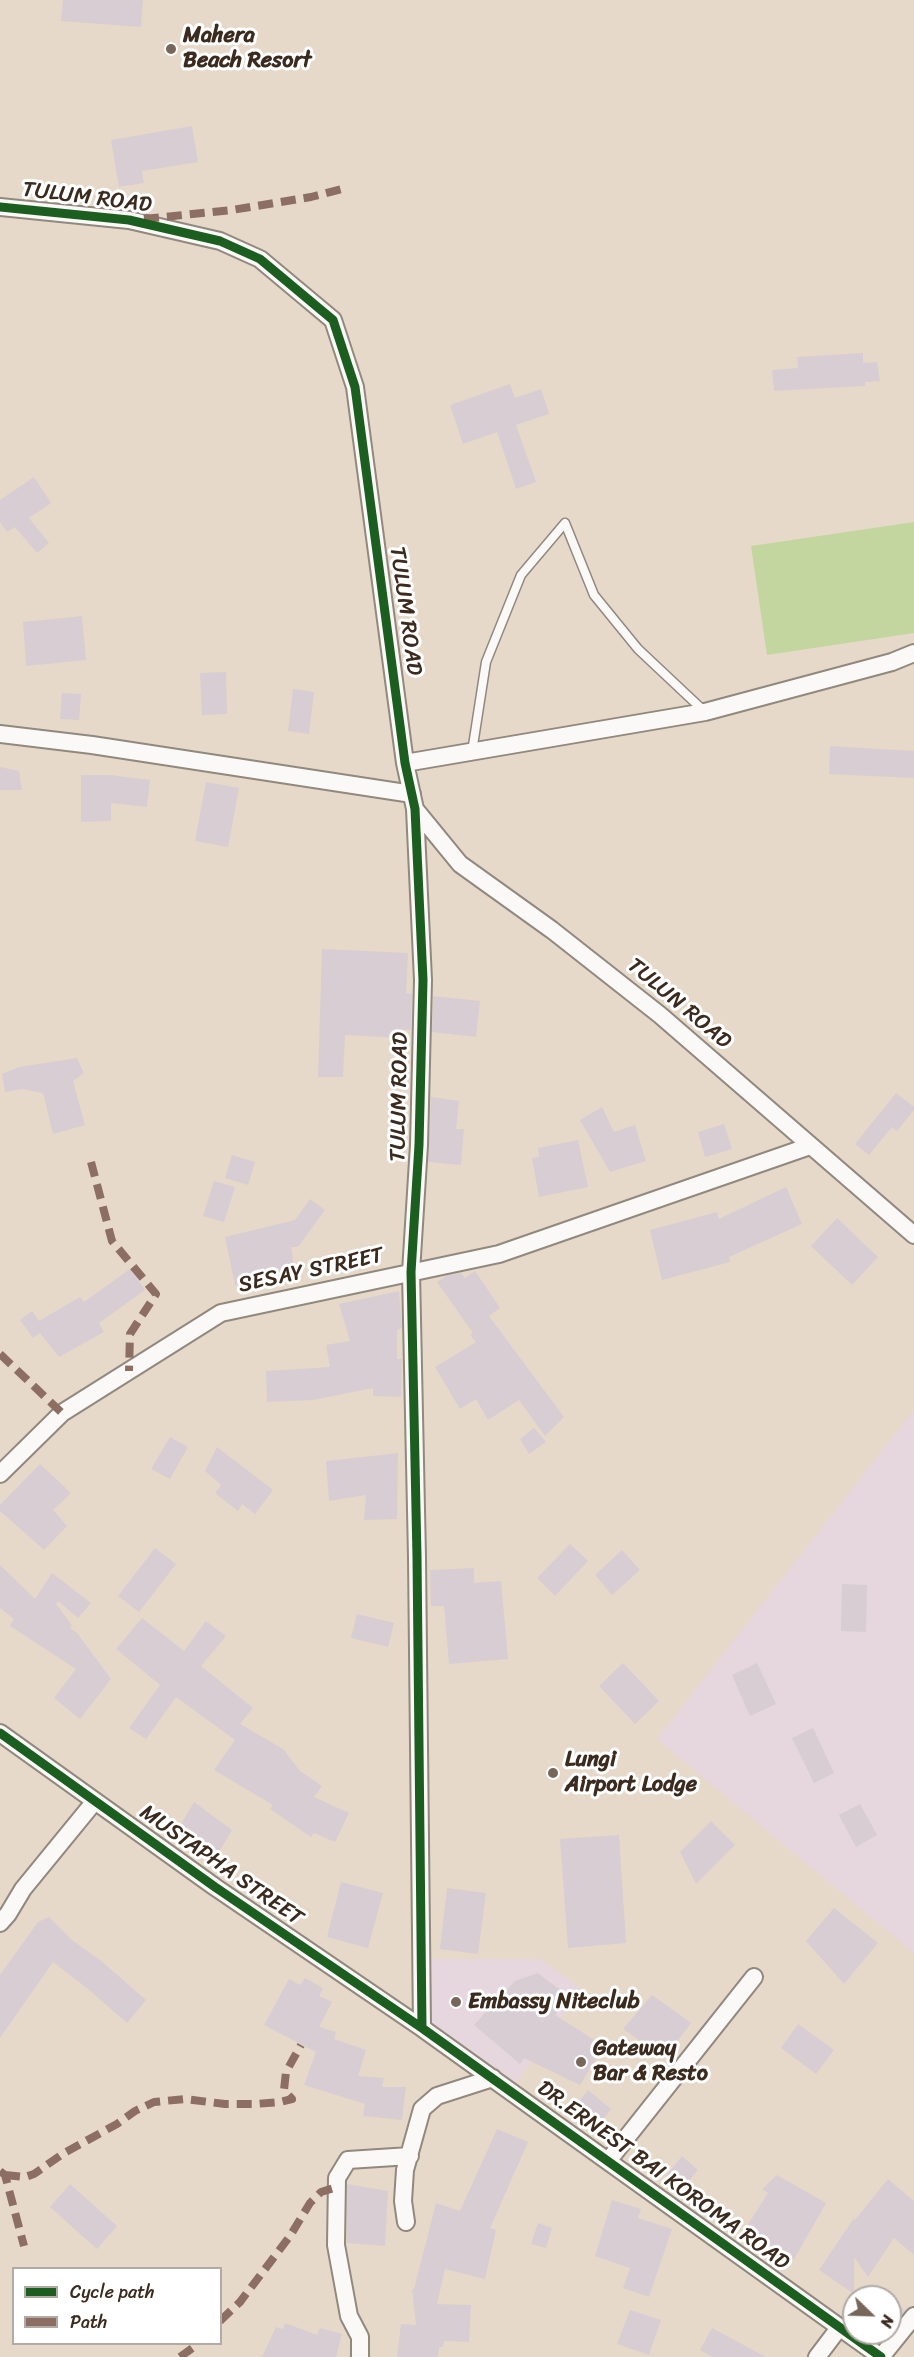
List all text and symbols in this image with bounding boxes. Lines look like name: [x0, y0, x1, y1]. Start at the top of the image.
place label: Mahera Beach Resort: [183, 23, 311, 74]
marker: Mahera Beach Resort: [164, 42, 178, 56]
street label: TULUM ROAD: [21, 177, 153, 219]
street label: TULUM ROAD: [383, 545, 427, 677]
street label: TULUN ROAD: [622, 953, 736, 1055]
street label: TULUM ROAD: [386, 1032, 414, 1162]
street label: SESAY STREET: [236, 1243, 386, 1299]
place label: Lungi Airport Lodge: [565, 1747, 697, 1798]
marker: Lungi Airport Lodge: [546, 1766, 560, 1780]
street label: MUSTAPHA STREET: [134, 1800, 308, 1932]
place label: Embassy Niteclub: [468, 1989, 640, 2015]
marker: Embassy Niteclub: [449, 1995, 463, 2009]
place label: Gateway Bar & Resto: [593, 2036, 708, 2088]
marker: Gateway Bar & Resto: [574, 2055, 588, 2069]
street label: DR.ERNEST BAI KOROMA ROAD: [532, 2076, 794, 2276]
legend: [12, 2267, 222, 2345]
text: Cycle path: [70, 2276, 154, 2308]
north arrow: [842, 2285, 902, 2345]
text: Path: [70, 2306, 107, 2338]
text: N: [872, 2311, 903, 2332]

